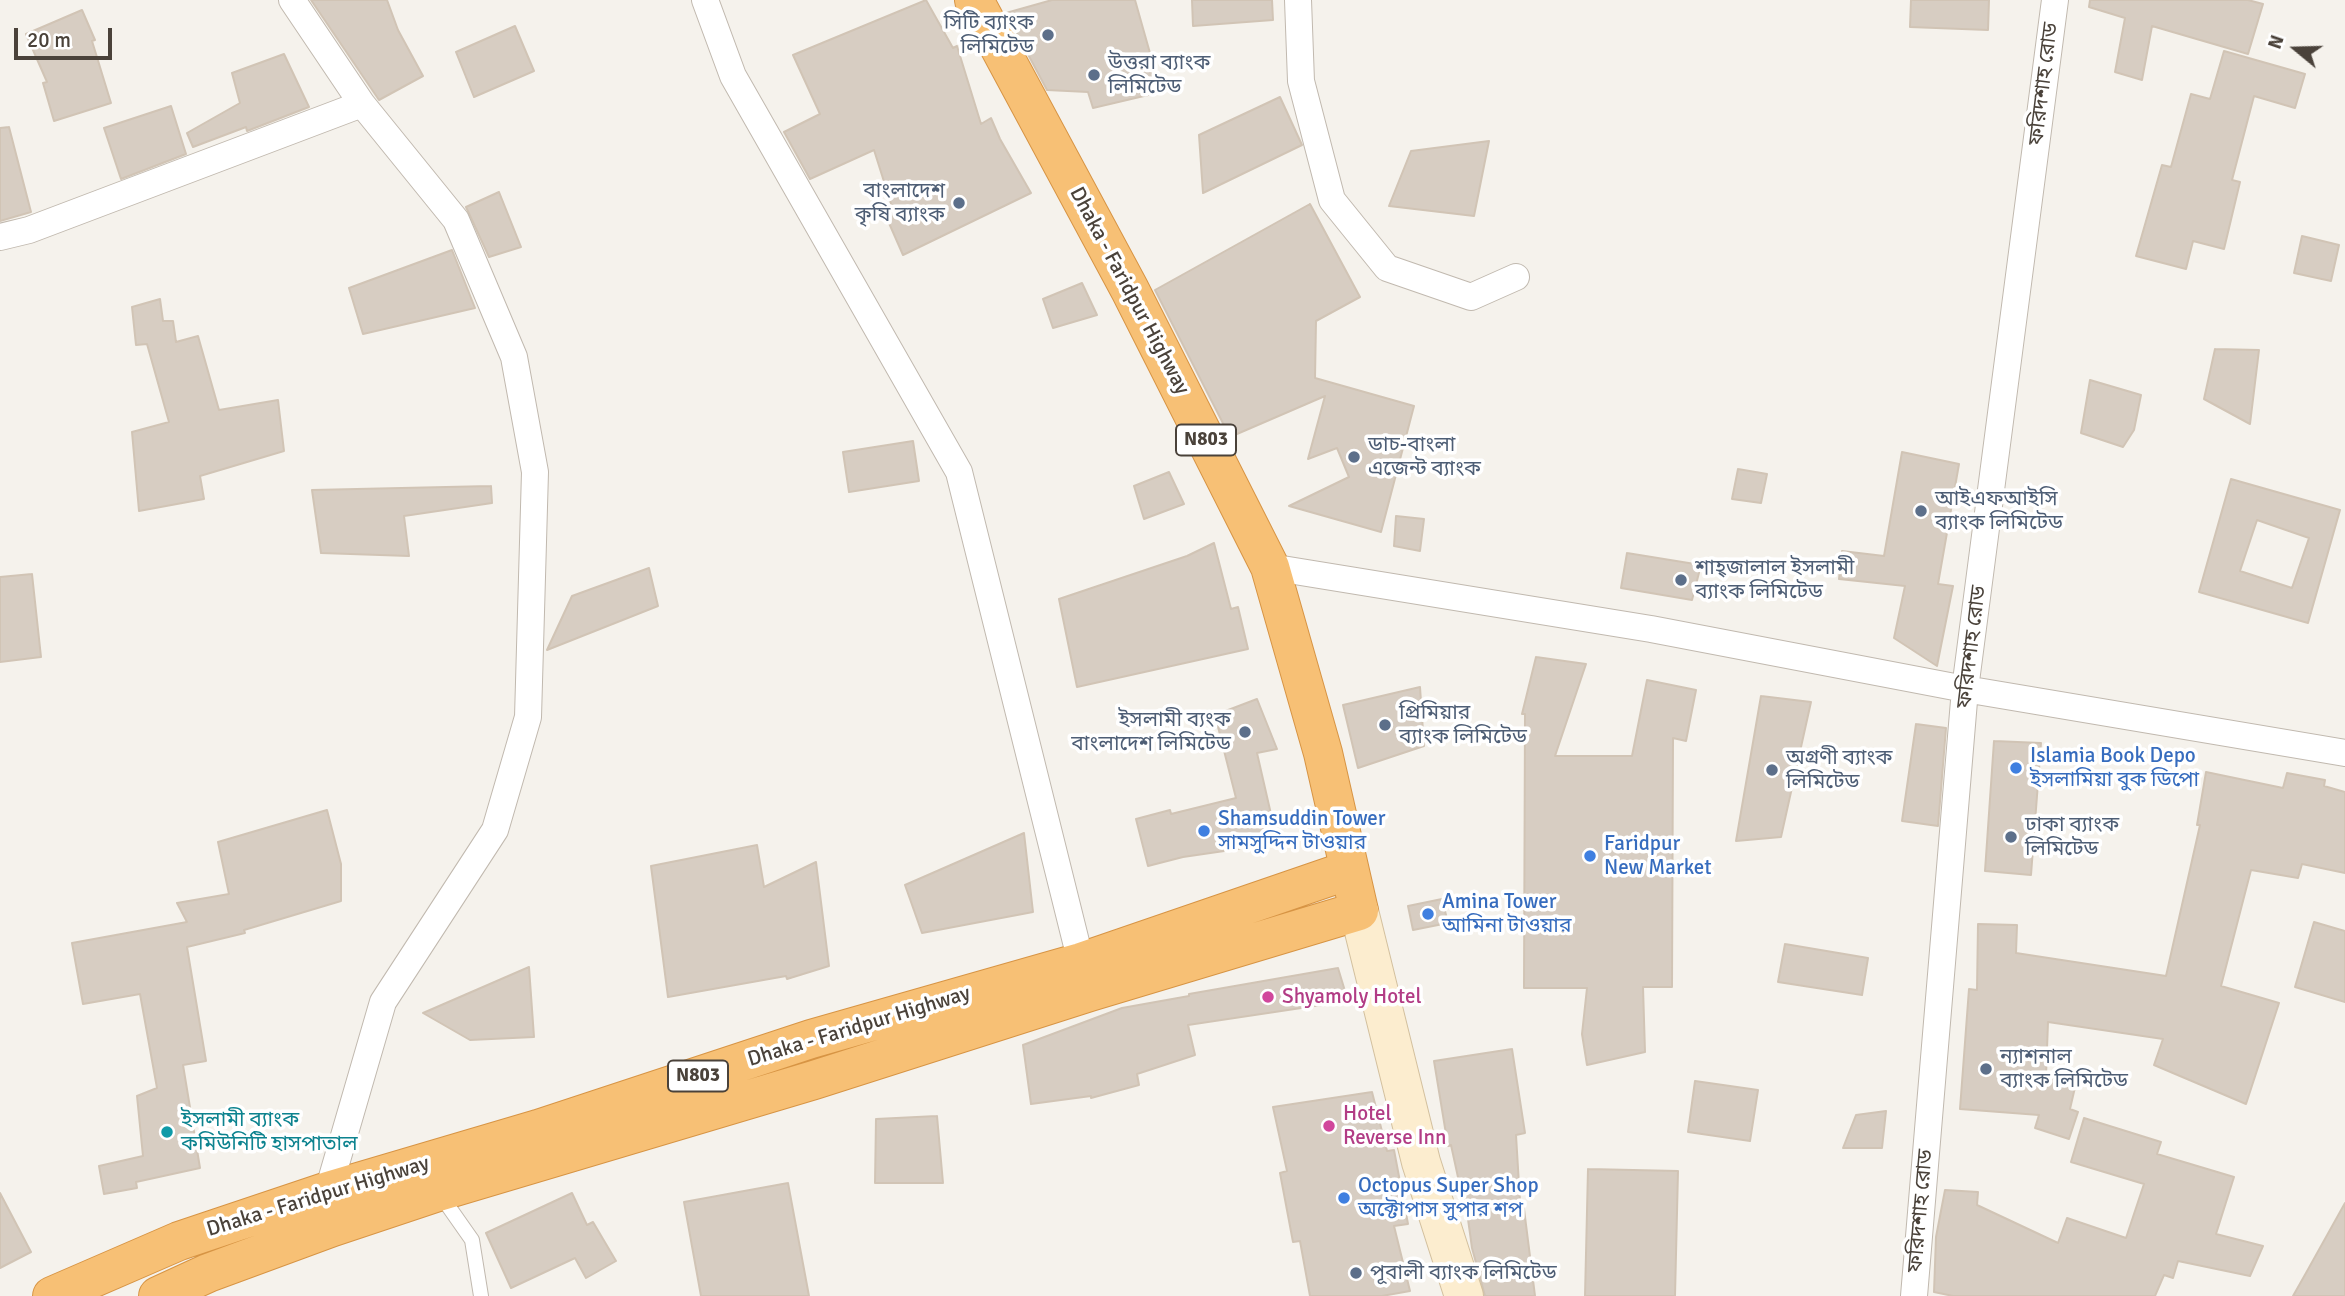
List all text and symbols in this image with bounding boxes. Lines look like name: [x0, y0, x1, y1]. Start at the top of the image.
place label: সিটি ব্যাংক লিমিটেড: [944, 10, 1034, 60]
scale bar: [18, 14, 116, 58]
north arrow: [2261, 14, 2331, 84]
street label: ফরিদশাহ রোড: [2024, 21, 2064, 147]
text: 20 m: [27, 27, 71, 53]
marker: সিটি ব্যাংক লিমিটেড: [1040, 27, 1056, 43]
text: N: [2263, 32, 2290, 52]
place label: উত্তরা ব্যাংক লিমিটেড: [1108, 50, 1211, 100]
marker: উত্তরা ব্যাংক লিমিটেড: [1086, 67, 1102, 83]
place label: বাংলাদেশ কৃষি ব্যাংক: [855, 178, 945, 228]
street label: Dhaka - Faridpur Highway: [1064, 183, 1194, 399]
marker: বাংলাদেশ কৃষি ব্যাংক: [951, 195, 967, 211]
road number: N803: [1176, 424, 1236, 456]
place label: ডাচ-বাংলা এজেন্ট ব্যাংক: [1368, 432, 1481, 482]
marker: ডাচ-বাংলা এজেন্ট ব্যাংক: [1346, 449, 1362, 465]
place label: আইএফআইসি ব্যাংক লিমিটেড: [1935, 486, 2063, 536]
marker: আইএফআইসি ব্যাংক লিমিটেড: [1913, 503, 1929, 519]
place label: শাহ্জালাল ইসলামী ব্যাংক লিমিটেড: [1695, 555, 1854, 605]
marker: শাহ্জালাল ইসলামী ব্যাংক লিমিটেড: [1673, 572, 1689, 588]
street label: ফরিদশাহ রোড: [1952, 584, 1992, 710]
place label: প্রিমিয়ার ব্যাংক লিমিটেড: [1399, 700, 1527, 750]
place label: ইসলামী ব্যংক বাংলাদেশ লিমিটেড: [1071, 707, 1231, 757]
marker: প্রিমিয়ার ব্যাংক লিমিটেড: [1377, 717, 1393, 733]
marker: ইসলামী ব্যংক বাংলাদেশ লিমিটেড: [1237, 724, 1253, 740]
place label: Islamia Book Depo ইসলামিয়া বুক ডিপো: [2030, 743, 2199, 793]
place label: অগ্রণী ব্যাংক লিমিটেড: [1786, 745, 1892, 795]
marker: Islamia Book Depo ইসলামিয়া বুক ডিপো: [2008, 760, 2024, 776]
marker: অগ্রণী ব্যাংক লিমিটেড: [1764, 762, 1780, 778]
place label: Shamsuddin Tower সামসুদ্দিন টাওয়ার: [1218, 806, 1386, 856]
place label: ঢাকা ব্যাংক লিমিটেড: [2025, 812, 2119, 862]
marker: Shamsuddin Tower সামসুদ্দিন টাওয়ার: [1196, 823, 1212, 839]
marker: ঢাকা ব্যাংক লিমিটেড: [2003, 829, 2019, 845]
place label: Faridpur New Market: [1604, 831, 1712, 881]
marker: Faridpur New Market: [1582, 848, 1598, 864]
place label: Amina Tower আমিনা টাওয়ার: [1442, 889, 1571, 939]
marker: Amina Tower আমিনা টাওয়ার: [1420, 906, 1436, 922]
street label: Dhaka - Faridpur Highway: [745, 981, 973, 1073]
place label: Shyamoly Hotel: [1282, 984, 1422, 1010]
marker: Shyamoly Hotel: [1260, 989, 1276, 1005]
place label: ন্যাশনাল ব্যাংক লিমিটেড: [2000, 1044, 2128, 1094]
road number: N803: [668, 1060, 728, 1092]
marker: ন্যাশনাল ব্যাংক লিমিটেড: [1978, 1061, 1994, 1077]
place label: Hotel Reverse Inn: [1343, 1101, 1447, 1151]
place label: ইসলামী ব্যাংক কমিউনিটি হাসপাতাল: [181, 1107, 358, 1157]
marker: Hotel Reverse Inn: [1321, 1118, 1337, 1134]
marker: ইসলামী ব্যাংক কমিউনিটি হাসপাতাল: [159, 1124, 175, 1140]
street label: ফরিদশাহ রোড: [1903, 1148, 1939, 1274]
street label: Dhaka - Faridpur Highway: [204, 1151, 432, 1243]
place label: Octopus Super Shop অক্টোপাস সুপার শপ: [1358, 1173, 1539, 1223]
marker: Octopus Super Shop অক্টোপাস সুপার শপ: [1336, 1190, 1352, 1206]
place label: পূবালী ব্যাংক লিমিটেড: [1370, 1260, 1557, 1286]
marker: পূবালী ব্যাংক লিমিটেড: [1348, 1265, 1364, 1281]

